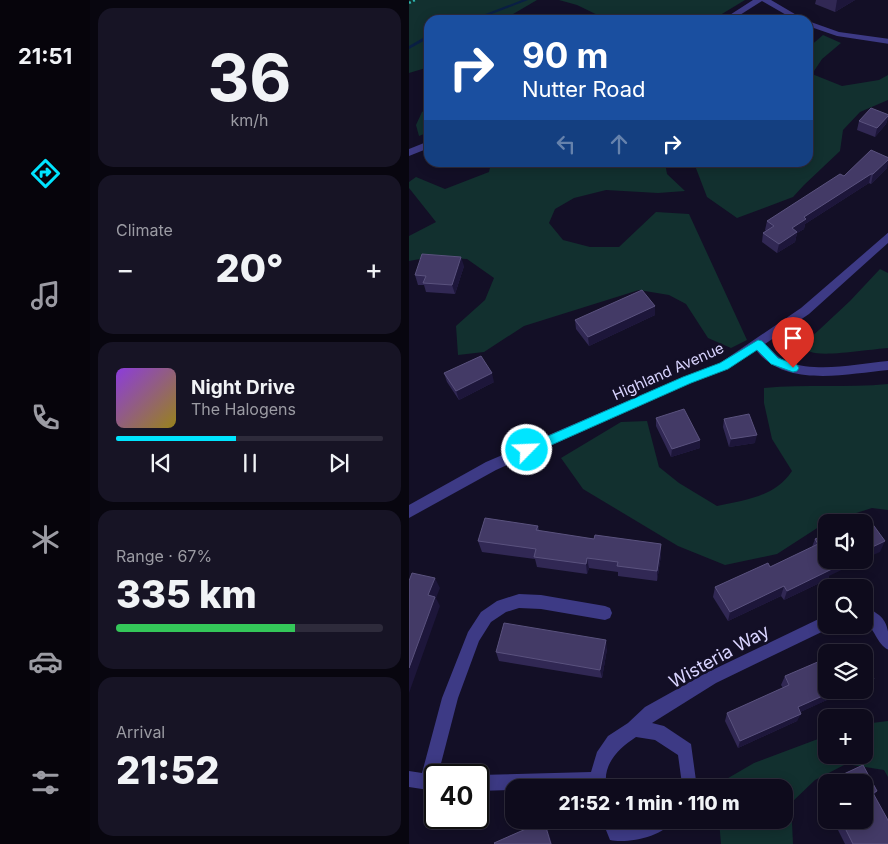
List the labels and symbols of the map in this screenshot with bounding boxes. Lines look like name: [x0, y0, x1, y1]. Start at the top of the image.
pin: [772, 317, 814, 368]
street label: Highland Avenue: [609, 338, 727, 404]
position arrow: [500, 423, 552, 475]
street label: Wisteria Way: [665, 620, 773, 692]
speed limit sign: 40: [424, 764, 489, 829]

